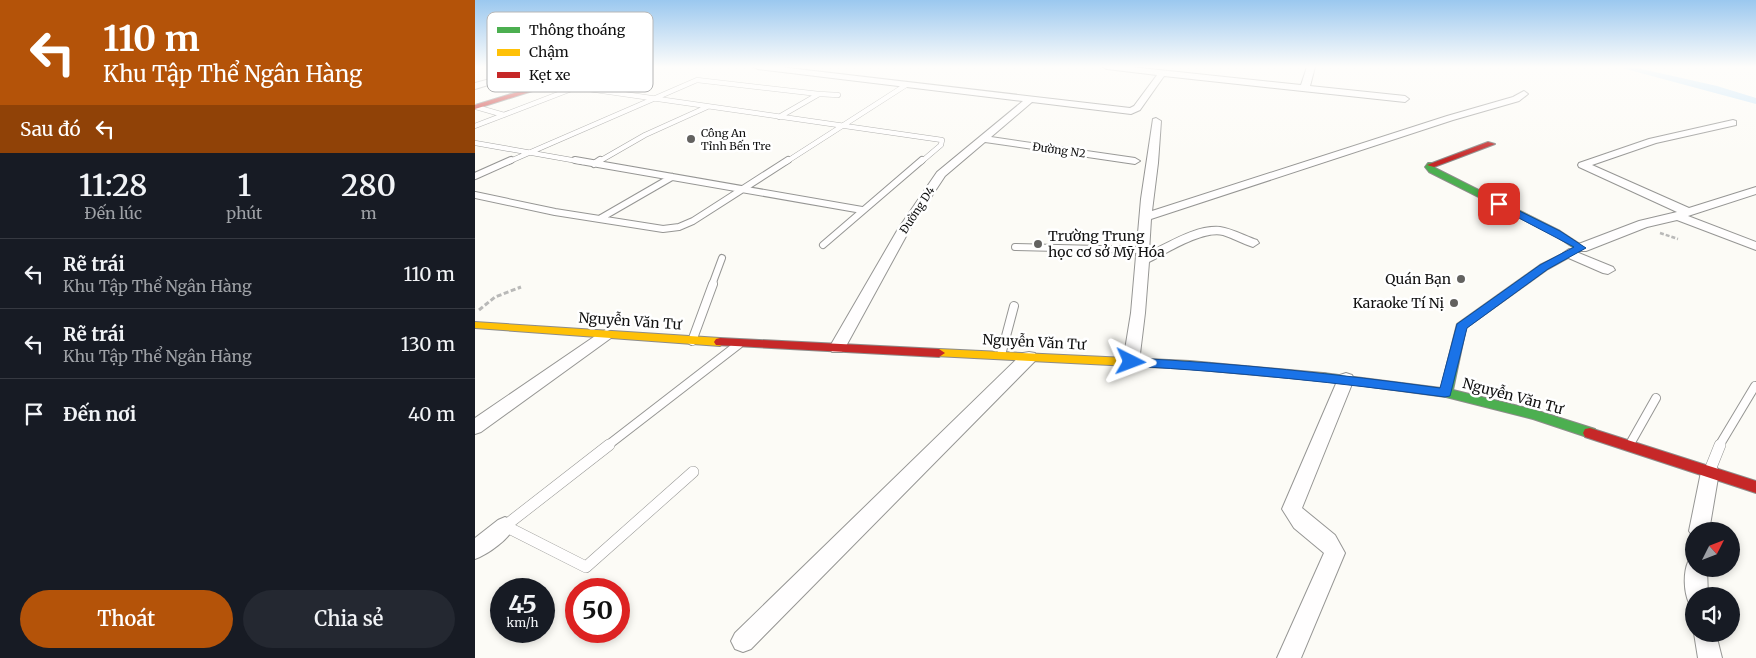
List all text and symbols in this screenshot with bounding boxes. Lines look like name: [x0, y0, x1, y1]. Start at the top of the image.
legend: [487, 12, 653, 92]
text: 110 m: [103, 17, 200, 61]
icon: left: [20, 20, 85, 85]
text: Thông thoáng: [529, 21, 626, 39]
text: Chậm: [529, 43, 569, 61]
text: Khu Tập Thể Ngân Hàng: [103, 60, 362, 88]
text: Kẹt xe: [529, 66, 570, 84]
icon: left: [91, 115, 119, 143]
text: Sau đó: [20, 117, 81, 141]
place label: Công An Tỉnh Bến Tre: [701, 126, 771, 153]
marker: Công An Tỉnh Bến Tre: [685, 133, 697, 145]
street label: Đường N2: [1032, 139, 1086, 161]
text: 11:28: [79, 166, 148, 204]
text: 1: [237, 166, 251, 204]
text: 280: [341, 166, 396, 204]
pin: [1478, 183, 1520, 225]
street label: Đường D4: [897, 184, 938, 236]
icon: arrive: [1485, 190, 1513, 218]
text: Đến lúc: [84, 203, 142, 223]
text: phút: [226, 203, 262, 223]
text: m: [361, 203, 377, 223]
place label: Trường Trung học cơ sở Mỹ Hóa: [1048, 227, 1165, 261]
marker: Trường Trung học cơ sở Mỹ Hóa: [1032, 238, 1044, 250]
text: Rẽ trái: [63, 252, 125, 276]
icon: left: [20, 260, 48, 288]
text: 110 m: [404, 262, 455, 286]
place label: Quán Bạn: [1385, 270, 1451, 288]
marker: Quán Bạn: [1455, 273, 1467, 285]
text: Khu Tập Thể Ngân Hàng: [63, 276, 252, 296]
place label: Karaoke Tí Nị: [1353, 294, 1444, 312]
marker: Karaoke Tí Nị: [1448, 297, 1460, 309]
street label: Nguyễn Văn Tư: [578, 308, 683, 334]
text: Rẽ trái: [63, 322, 125, 346]
icon: left: [20, 330, 48, 358]
street label: Nguyễn Văn Tư: [982, 330, 1087, 354]
text: 130 m: [401, 332, 455, 356]
position arrow: [1104, 335, 1156, 387]
text: Khu Tập Thể Ngân Hàng: [63, 346, 252, 366]
street label: Nguyễn Văn Tư: [1461, 374, 1566, 418]
icon: arrive: [20, 400, 48, 428]
text: Đến nơi: [63, 402, 136, 426]
text: 40 m: [408, 402, 455, 426]
north arrow: [1685, 522, 1740, 578]
map controls: [1685, 522, 1740, 642]
speed limit sign: 50: [565, 578, 630, 643]
button: sound: [1685, 587, 1740, 642]
text: 45: [508, 588, 537, 620]
button: Thoát: [20, 590, 233, 648]
button: Chia sẻ: [243, 590, 455, 648]
text: km/h: [507, 615, 538, 630]

